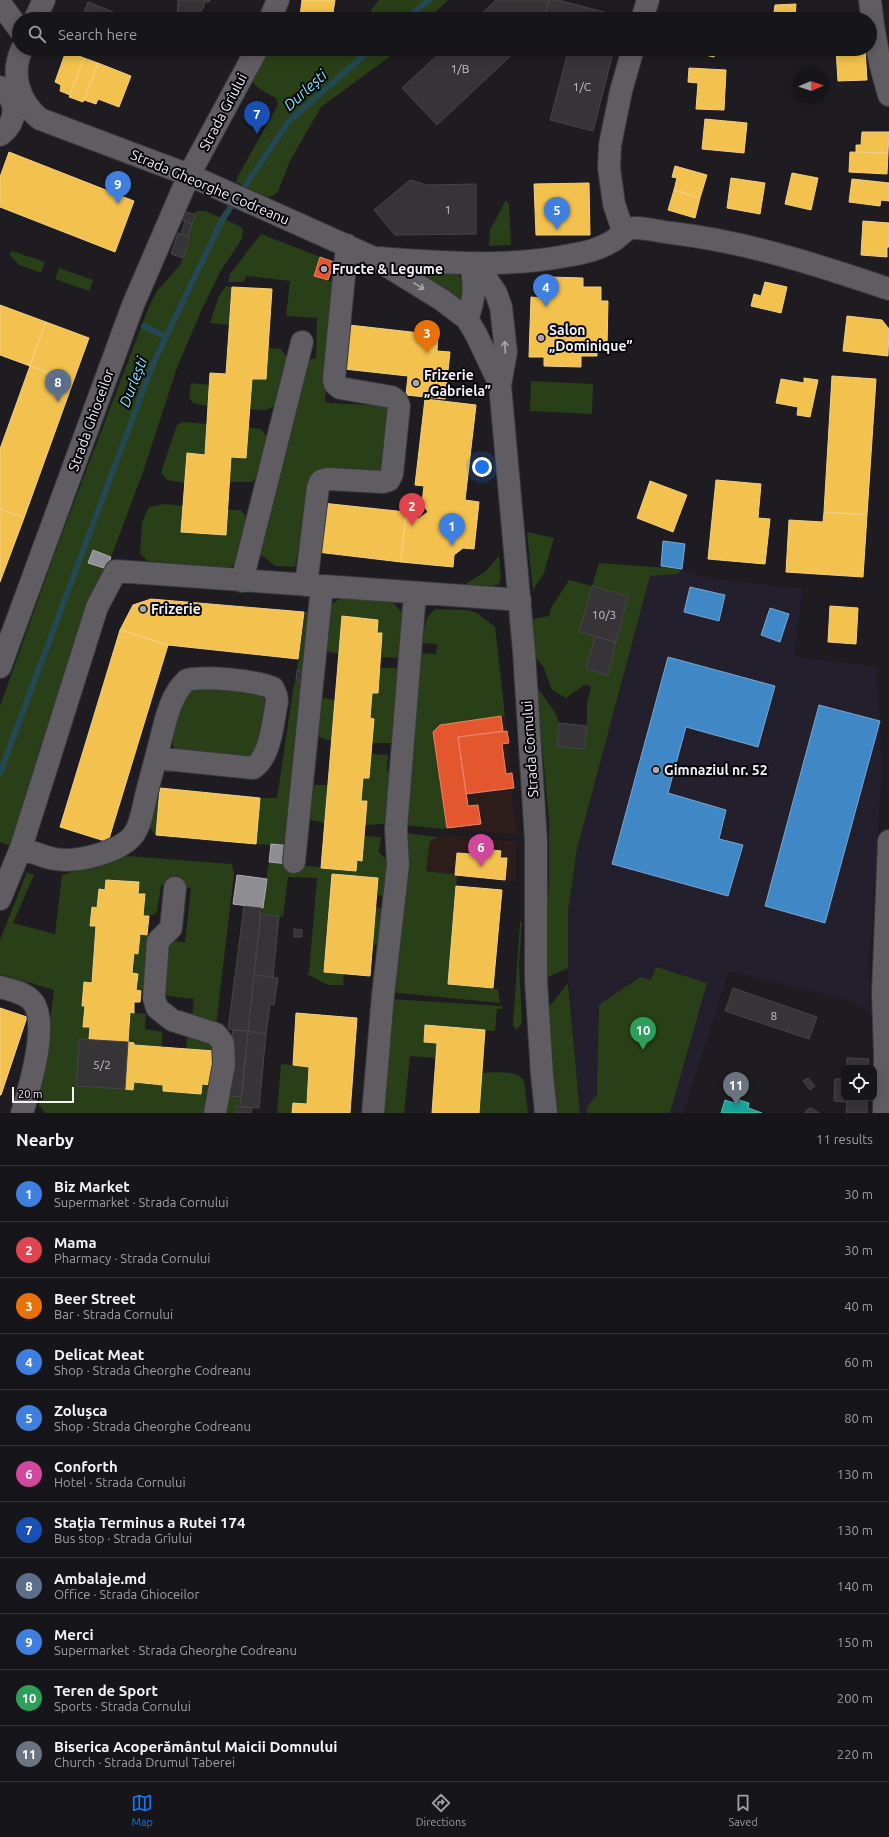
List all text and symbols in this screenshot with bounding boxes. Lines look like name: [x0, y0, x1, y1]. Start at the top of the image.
search box: [12, 12, 877, 56]
icon: search: [26, 23, 48, 45]
text: Search here: [58, 26, 137, 43]
house number: 1/B: [451, 62, 469, 75]
water label: Durlești: [280, 65, 331, 114]
north arrow: [793, 68, 829, 104]
street label: Strada Grîului: [196, 71, 250, 153]
house number: 1/C: [573, 80, 592, 93]
pin: 7: [244, 101, 270, 134]
street label: Strada Gheorghe Codreanu: [128, 146, 292, 228]
pin: 9: [105, 171, 131, 204]
pin: 5: [544, 197, 570, 230]
house number: 1: [445, 203, 451, 216]
place label: Fructe & Legume: [332, 261, 443, 277]
marker: Fructe & Legume: [319, 264, 329, 274]
pin: 4: [533, 274, 559, 307]
one-way arrow: [413, 282, 425, 290]
pin: 3: [414, 320, 440, 353]
place label: Salon „Dominique”: [549, 322, 633, 354]
marker: Salon „Dominique”: [536, 333, 546, 343]
one-way arrow: [501, 341, 508, 354]
water label: Durlești: [116, 354, 151, 409]
street label: Strada Ghioceilor: [65, 366, 117, 473]
place label: Frizerie „Gabriela”: [424, 367, 491, 399]
pin: 8: [45, 369, 71, 402]
marker: Frizerie „Gabriela”: [411, 378, 421, 388]
your location: [472, 457, 492, 477]
pin: 2: [399, 493, 425, 526]
pin: 1: [439, 513, 465, 546]
place label: Frizerie: [151, 601, 201, 617]
marker: Frizerie: [138, 604, 148, 614]
house number: 10/3: [592, 608, 616, 621]
street label: Strada Cornului: [519, 700, 541, 798]
place label: Gimnaziul nr. 52: [664, 762, 768, 778]
marker: Gimnaziul nr. 52: [651, 765, 661, 775]
pin: 6: [468, 834, 494, 867]
house number: 8: [771, 1009, 778, 1022]
pin: 10: [630, 1017, 656, 1050]
house number: 5/2: [93, 1058, 111, 1071]
map controls: [841, 1065, 877, 1101]
button: locate: [841, 1065, 877, 1101]
pin: 11: [723, 1072, 749, 1105]
scale bar: [12, 1085, 74, 1104]
text: 20 m: [18, 1088, 42, 1100]
text: Nearby: [16, 1130, 74, 1149]
text: 11 results: [816, 1132, 873, 1146]
text: Biz Market: [54, 1178, 130, 1195]
text: 1: [25, 1187, 33, 1201]
text: 30 m: [844, 1187, 873, 1201]
text: Supermarket · Strada Cornului: [54, 1195, 229, 1209]
text: Mama: [54, 1234, 97, 1251]
text: 2: [25, 1243, 33, 1257]
text: 30 m: [844, 1243, 873, 1257]
text: Pharmacy · Strada Cornului: [54, 1251, 210, 1265]
text: Beer Street: [54, 1290, 136, 1307]
text: 3: [25, 1299, 33, 1313]
text: 40 m: [844, 1299, 873, 1313]
text: Bar · Strada Cornului: [54, 1307, 173, 1321]
text: Delicat Meat: [54, 1346, 144, 1363]
text: 4: [25, 1355, 33, 1369]
text: 60 m: [844, 1355, 873, 1369]
text: Shop · Strada Gheorghe Codreanu: [54, 1363, 251, 1377]
text: Zolușca: [54, 1402, 108, 1419]
text: 5: [25, 1411, 33, 1425]
text: 80 m: [844, 1411, 873, 1425]
text: Shop · Strada Gheorghe Codreanu: [54, 1419, 251, 1433]
text: Conforth: [54, 1458, 118, 1475]
text: 6: [25, 1467, 33, 1481]
text: 130 m: [837, 1467, 873, 1481]
text: Hotel · Strada Cornului: [54, 1475, 186, 1489]
text: Stația Terminus a Rutei 174: [54, 1514, 245, 1531]
text: 7: [25, 1523, 33, 1537]
text: 130 m: [837, 1523, 873, 1537]
text: Bus stop · Strada Grîului: [54, 1531, 192, 1545]
text: Ambalaje.md: [54, 1570, 146, 1587]
text: 8: [25, 1579, 33, 1593]
text: 140 m: [837, 1579, 873, 1593]
text: Office · Strada Ghioceilor: [54, 1587, 199, 1601]
text: Merci: [54, 1626, 94, 1643]
text: 9: [25, 1635, 33, 1649]
text: 150 m: [837, 1635, 873, 1649]
text: Supermarket · Strada Gheorghe Codreanu: [54, 1643, 297, 1657]
text: Teren de Sport: [54, 1682, 158, 1699]
text: 10: [22, 1691, 36, 1705]
text: 200 m: [837, 1691, 873, 1705]
text: Sports · Strada Cornului: [54, 1699, 191, 1713]
text: Biserica Acoperământul Maicii Domnului: [54, 1738, 337, 1755]
text: 11: [22, 1747, 36, 1761]
text: 220 m: [837, 1747, 873, 1761]
text: Church · Strada Drumul Taberei: [54, 1755, 235, 1769]
tab: Map: [131, 1792, 153, 1828]
tab: Directions: [416, 1792, 466, 1828]
tab: Saved: [728, 1792, 758, 1828]

